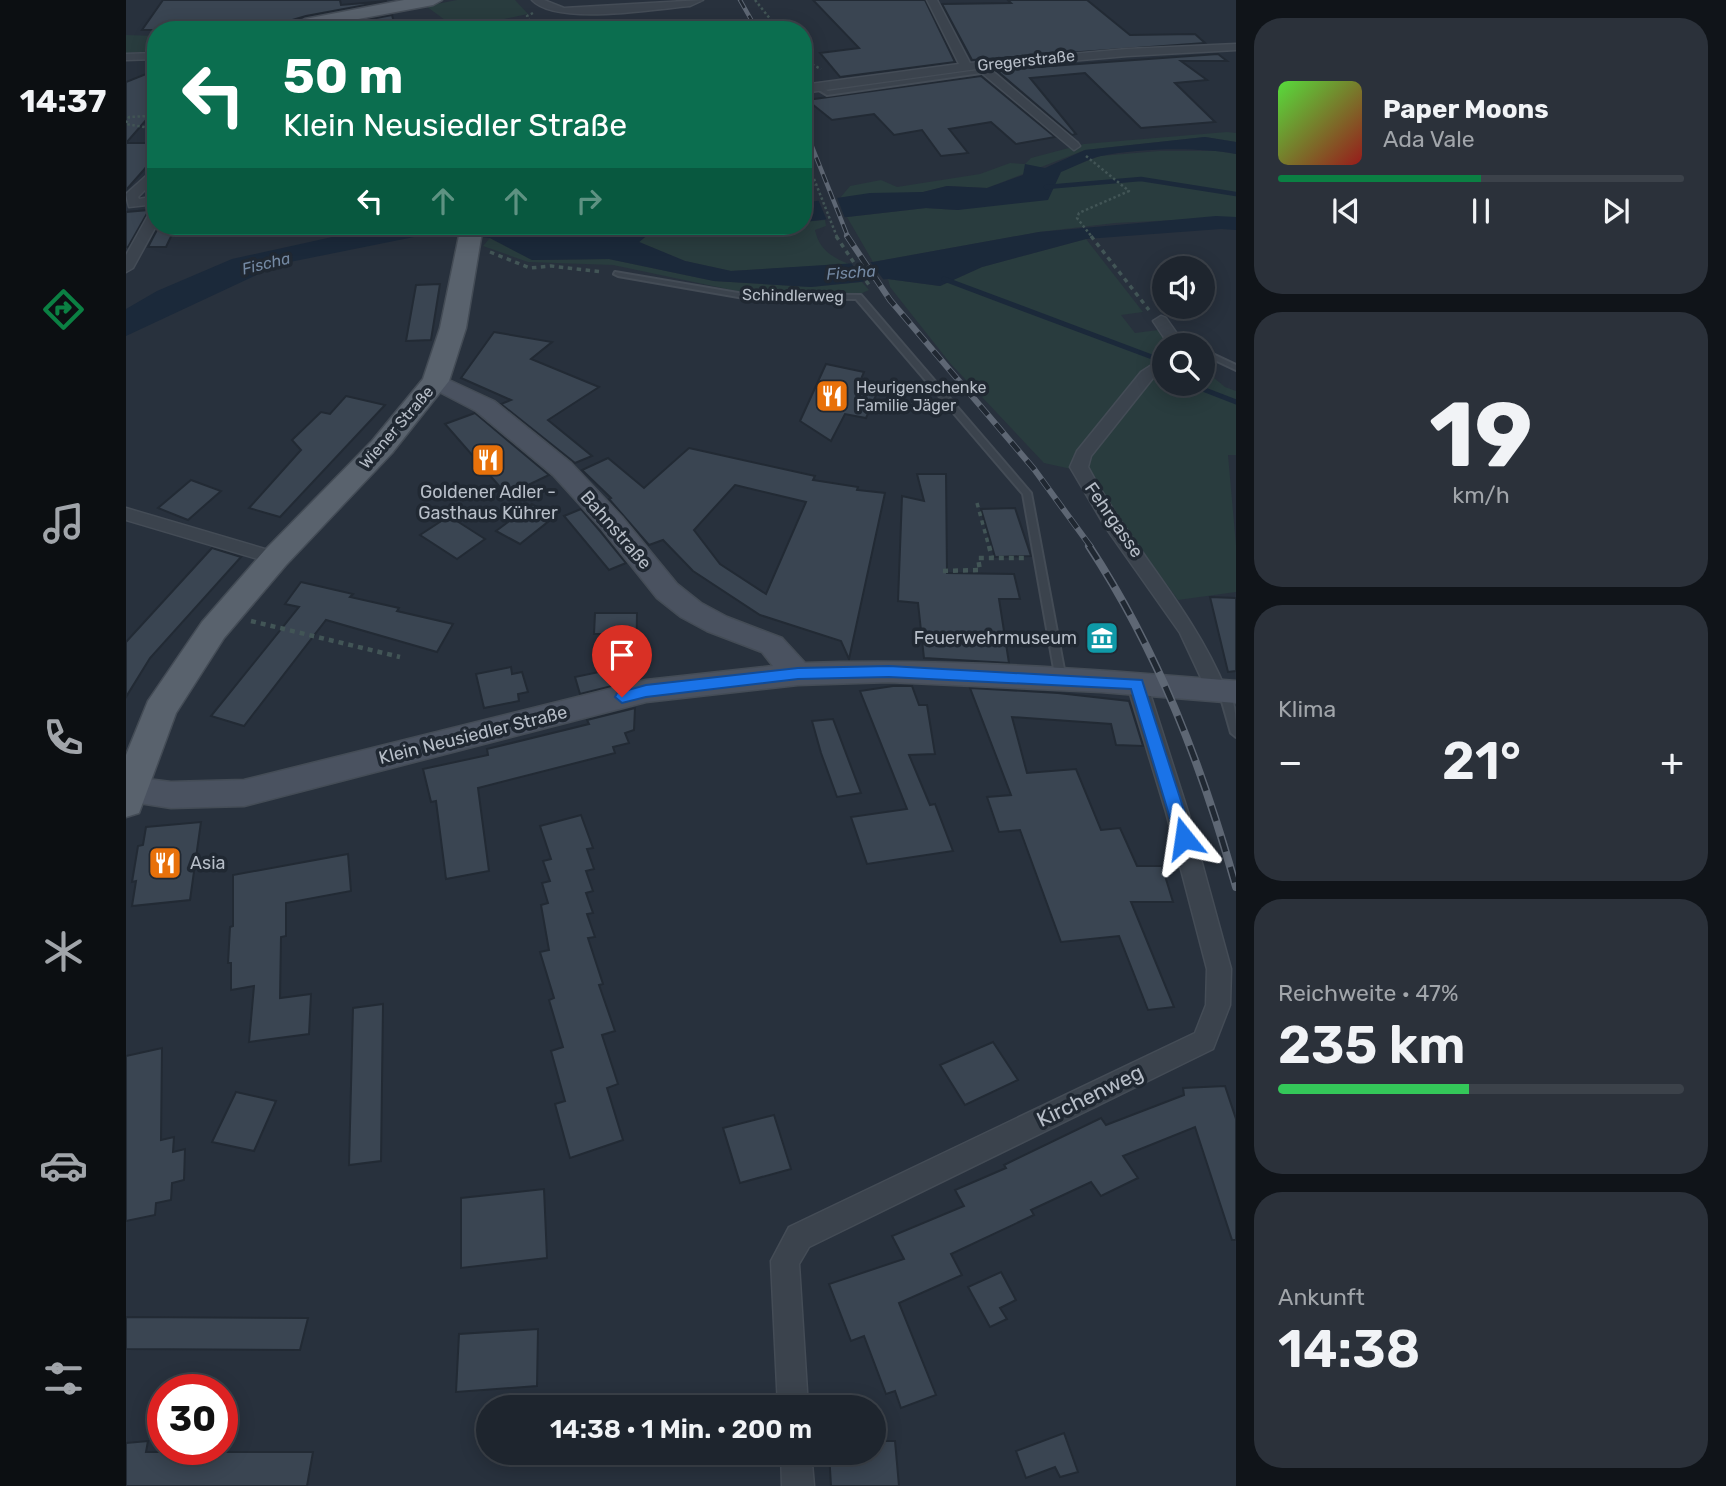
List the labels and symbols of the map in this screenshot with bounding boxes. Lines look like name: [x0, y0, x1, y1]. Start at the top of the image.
street label: Gregerstraße: [976, 46, 1076, 75]
water label: Fischa: [240, 248, 292, 279]
water label: Fischa: [826, 261, 876, 284]
street label: Schindlerweg: [742, 285, 844, 306]
restaurant icon: Heurigenschenke Familie Jäger: [813, 377, 851, 415]
place label: Heurigenschenke Familie Jäger: [856, 378, 986, 415]
street label: Wiener Straße: [355, 382, 437, 473]
restaurant icon: Goldener Adler - Gasthaus Kührer: [469, 441, 507, 479]
street label: Fehrgasse: [1080, 478, 1148, 562]
place label: Goldener Adler - Gasthaus Kührer: [418, 481, 558, 524]
street label: Bahnstraße: [576, 486, 656, 574]
museum icon: Feuerwehrmuseum: [1083, 619, 1121, 657]
pin: [592, 625, 652, 697]
place label: Feuerwehrmuseum: [914, 627, 1077, 649]
street label: Klein Neusiedler Straße: [376, 701, 570, 769]
position arrow: [1147, 801, 1221, 875]
restaurant icon: Asia: [146, 844, 184, 882]
place label: Asia: [190, 852, 226, 874]
street label: Kirchenweg: [1033, 1059, 1147, 1132]
speed limit sign: 30: [147, 1374, 238, 1465]

